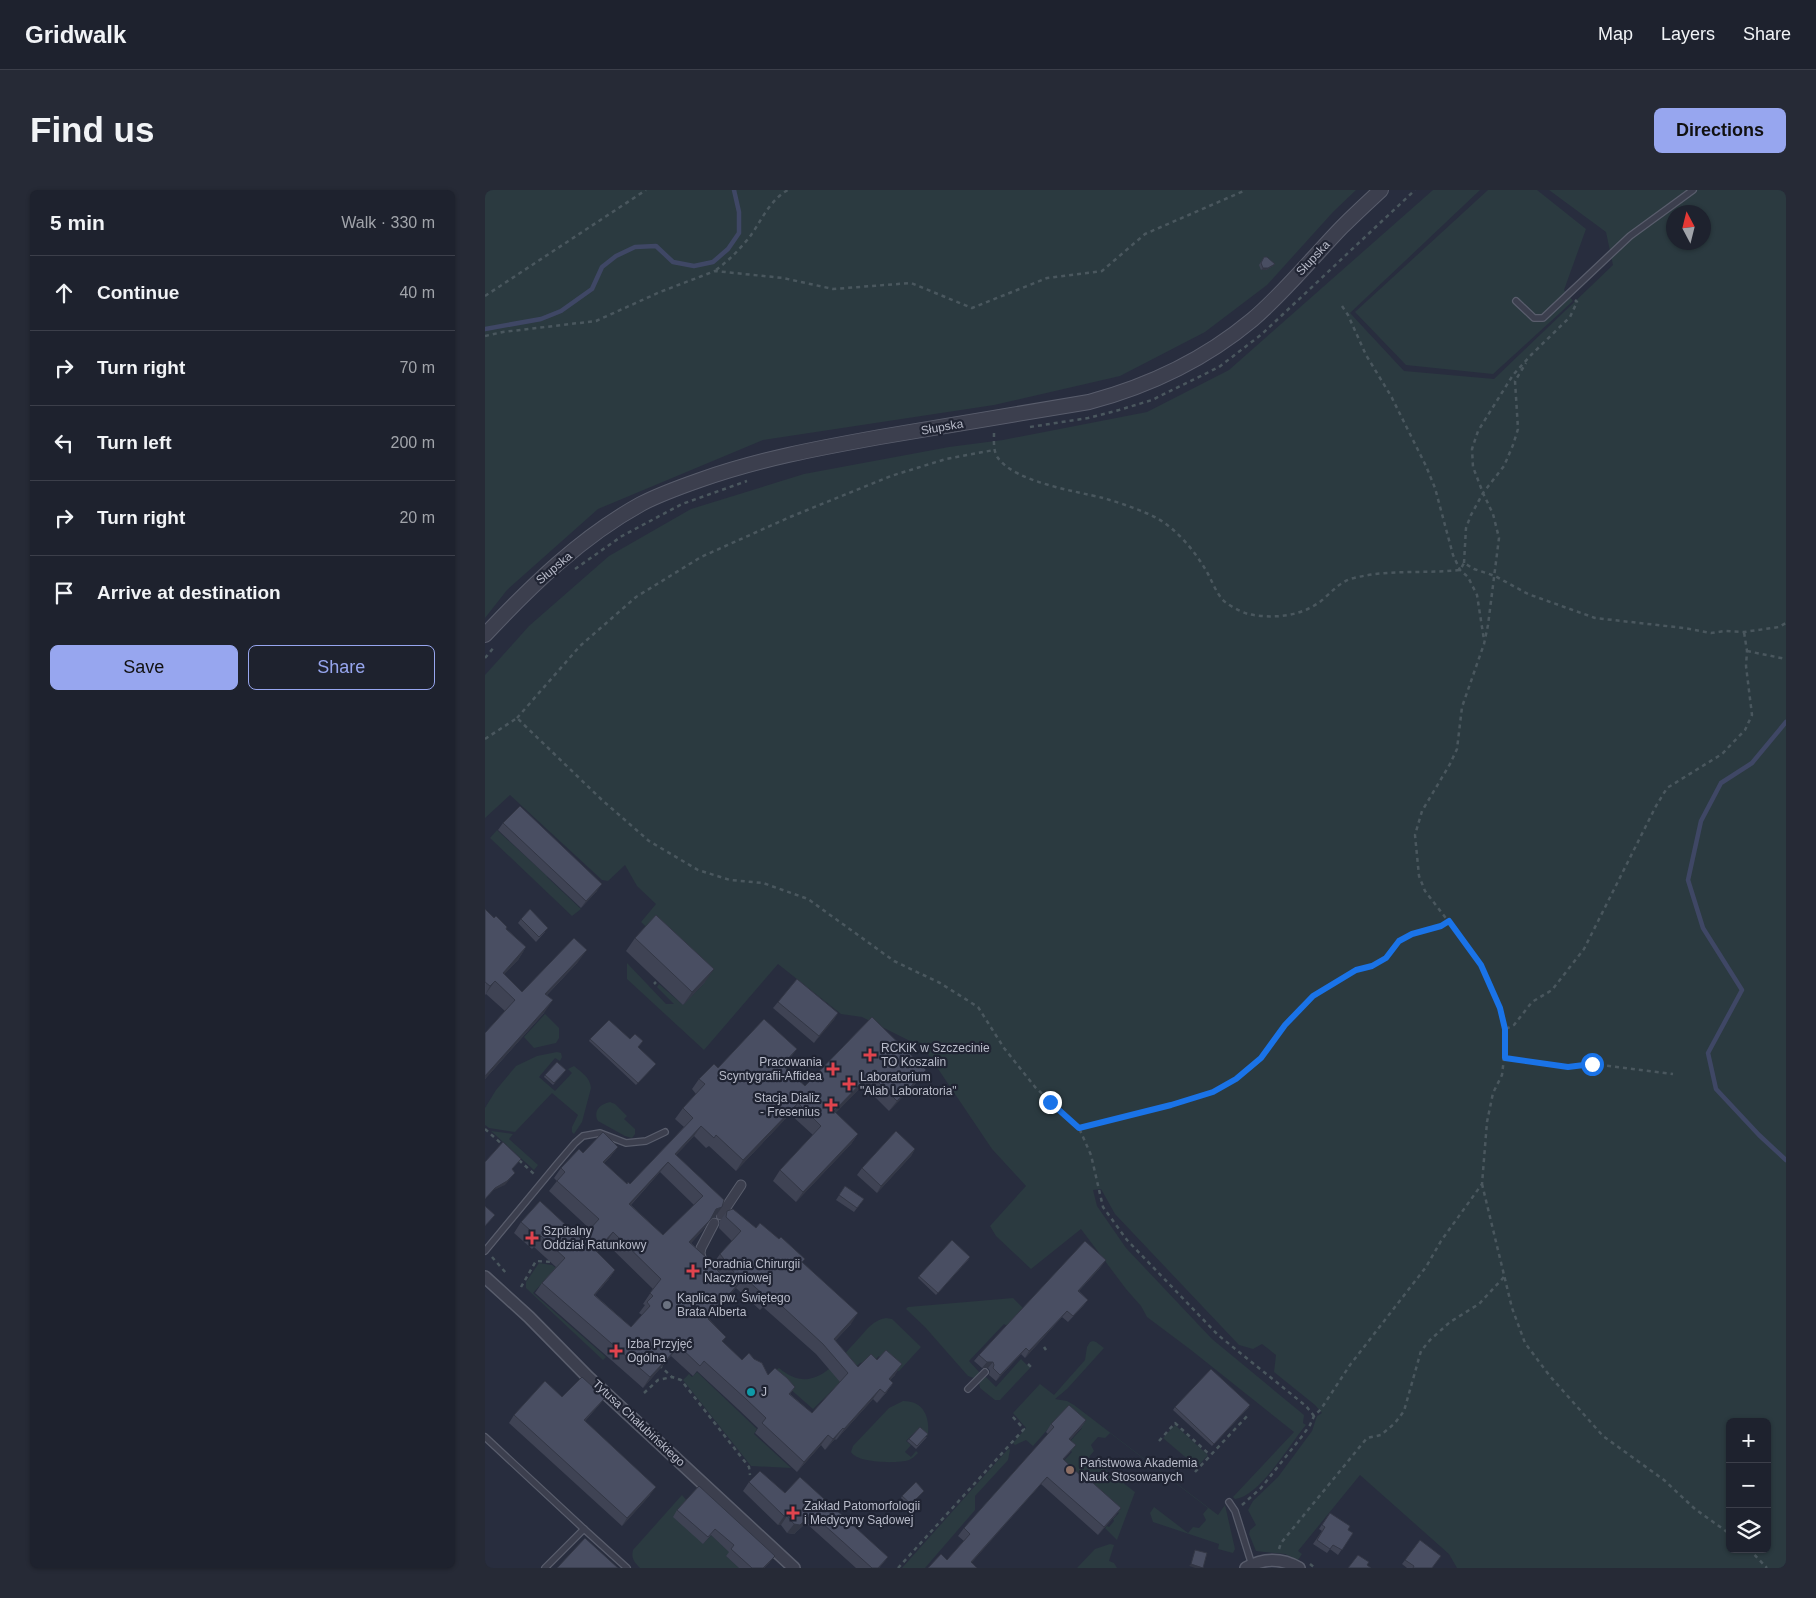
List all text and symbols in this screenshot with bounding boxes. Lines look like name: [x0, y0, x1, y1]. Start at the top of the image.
text: Gridwalk: [25, 21, 126, 48]
text: Map: [1598, 24, 1633, 44]
text: Layers: [1661, 24, 1715, 44]
text: Share: [1743, 24, 1791, 44]
button: Directions: [1654, 108, 1786, 153]
text: Find us: [30, 110, 154, 149]
north arrow: [1666, 205, 1711, 250]
text: 5 min: [50, 211, 105, 234]
text: Walk · 330 m: [341, 214, 435, 231]
street label: Słupska: [1293, 237, 1333, 278]
icon: ahead: [50, 279, 78, 307]
text: Continue: [97, 282, 179, 303]
text: 40 m: [399, 284, 435, 301]
icon: right: [50, 354, 78, 382]
text: Turn right: [97, 357, 185, 378]
text: 70 m: [399, 359, 435, 376]
street label: Słupska: [920, 416, 965, 438]
icon: left: [50, 429, 78, 457]
text: Turn left: [97, 432, 172, 453]
text: 200 m: [391, 434, 435, 451]
icon: right: [50, 504, 78, 532]
text: Turn right: [97, 507, 185, 528]
text: 20 m: [399, 509, 435, 526]
street label: Słupska: [533, 549, 575, 587]
icon: arrive: [50, 579, 78, 607]
text: Arrive at destination: [97, 582, 281, 603]
button: Save: [50, 645, 238, 690]
button: Share: [248, 645, 435, 690]
place label: RCKiK w Szczecinie TO Koszalin: [881, 1041, 990, 1069]
marker: RCKiK w Szczecinie TO Koszalin: [863, 1048, 877, 1062]
route start: [1581, 1053, 1604, 1076]
place label: Pracowania Scyntygrafii-Affidea: [719, 1055, 822, 1083]
marker: Pracowania Scyntygrafii-Affidea: [826, 1062, 840, 1076]
place label: Laboratorium "Alab Laboratoria": [860, 1070, 957, 1098]
marker: Laboratorium "Alab Laboratoria": [842, 1077, 856, 1091]
place label: Stacja Dializ - Fresenius: [754, 1091, 820, 1119]
route end: [1039, 1091, 1062, 1114]
marker: Stacja Dializ - Fresenius: [824, 1098, 838, 1112]
place label: Szpitalny Oddział Ratunkowy: [543, 1224, 646, 1252]
marker: Szpitalny Oddział Ratunkowy: [525, 1231, 539, 1245]
place label: Poradnia Chirurgii Naczyniowej: [704, 1257, 800, 1285]
marker: Poradnia Chirurgii Naczyniowej: [686, 1264, 700, 1278]
place label: Kaplica pw. Świętego Brata Alberta: [677, 1290, 791, 1319]
marker: Kaplica pw. Świętego Brata Alberta: [661, 1299, 673, 1311]
place label: Izba Przyjęć Ogólna: [627, 1337, 692, 1365]
marker: Izba Przyjęć Ogólna: [609, 1344, 623, 1358]
street label: Tytusa Chałubińskiego: [590, 1377, 688, 1470]
place label: J: [761, 1385, 767, 1399]
marker: J: [745, 1386, 757, 1398]
map controls: [1726, 1418, 1771, 1553]
button: +: [1726, 1418, 1771, 1463]
place label: Państwowa Akademia Nauk Stosowanych: [1080, 1456, 1198, 1484]
button: −: [1726, 1463, 1771, 1508]
marker: Państwowa Akademia Nauk Stosowanych: [1064, 1464, 1076, 1476]
place label: Zakład Patomorfologii i Medycyny Sądowej: [804, 1499, 920, 1527]
marker: Zakład Patomorfologii i Medycyny Sądowej: [786, 1506, 800, 1520]
button: layers: [1726, 1508, 1771, 1553]

